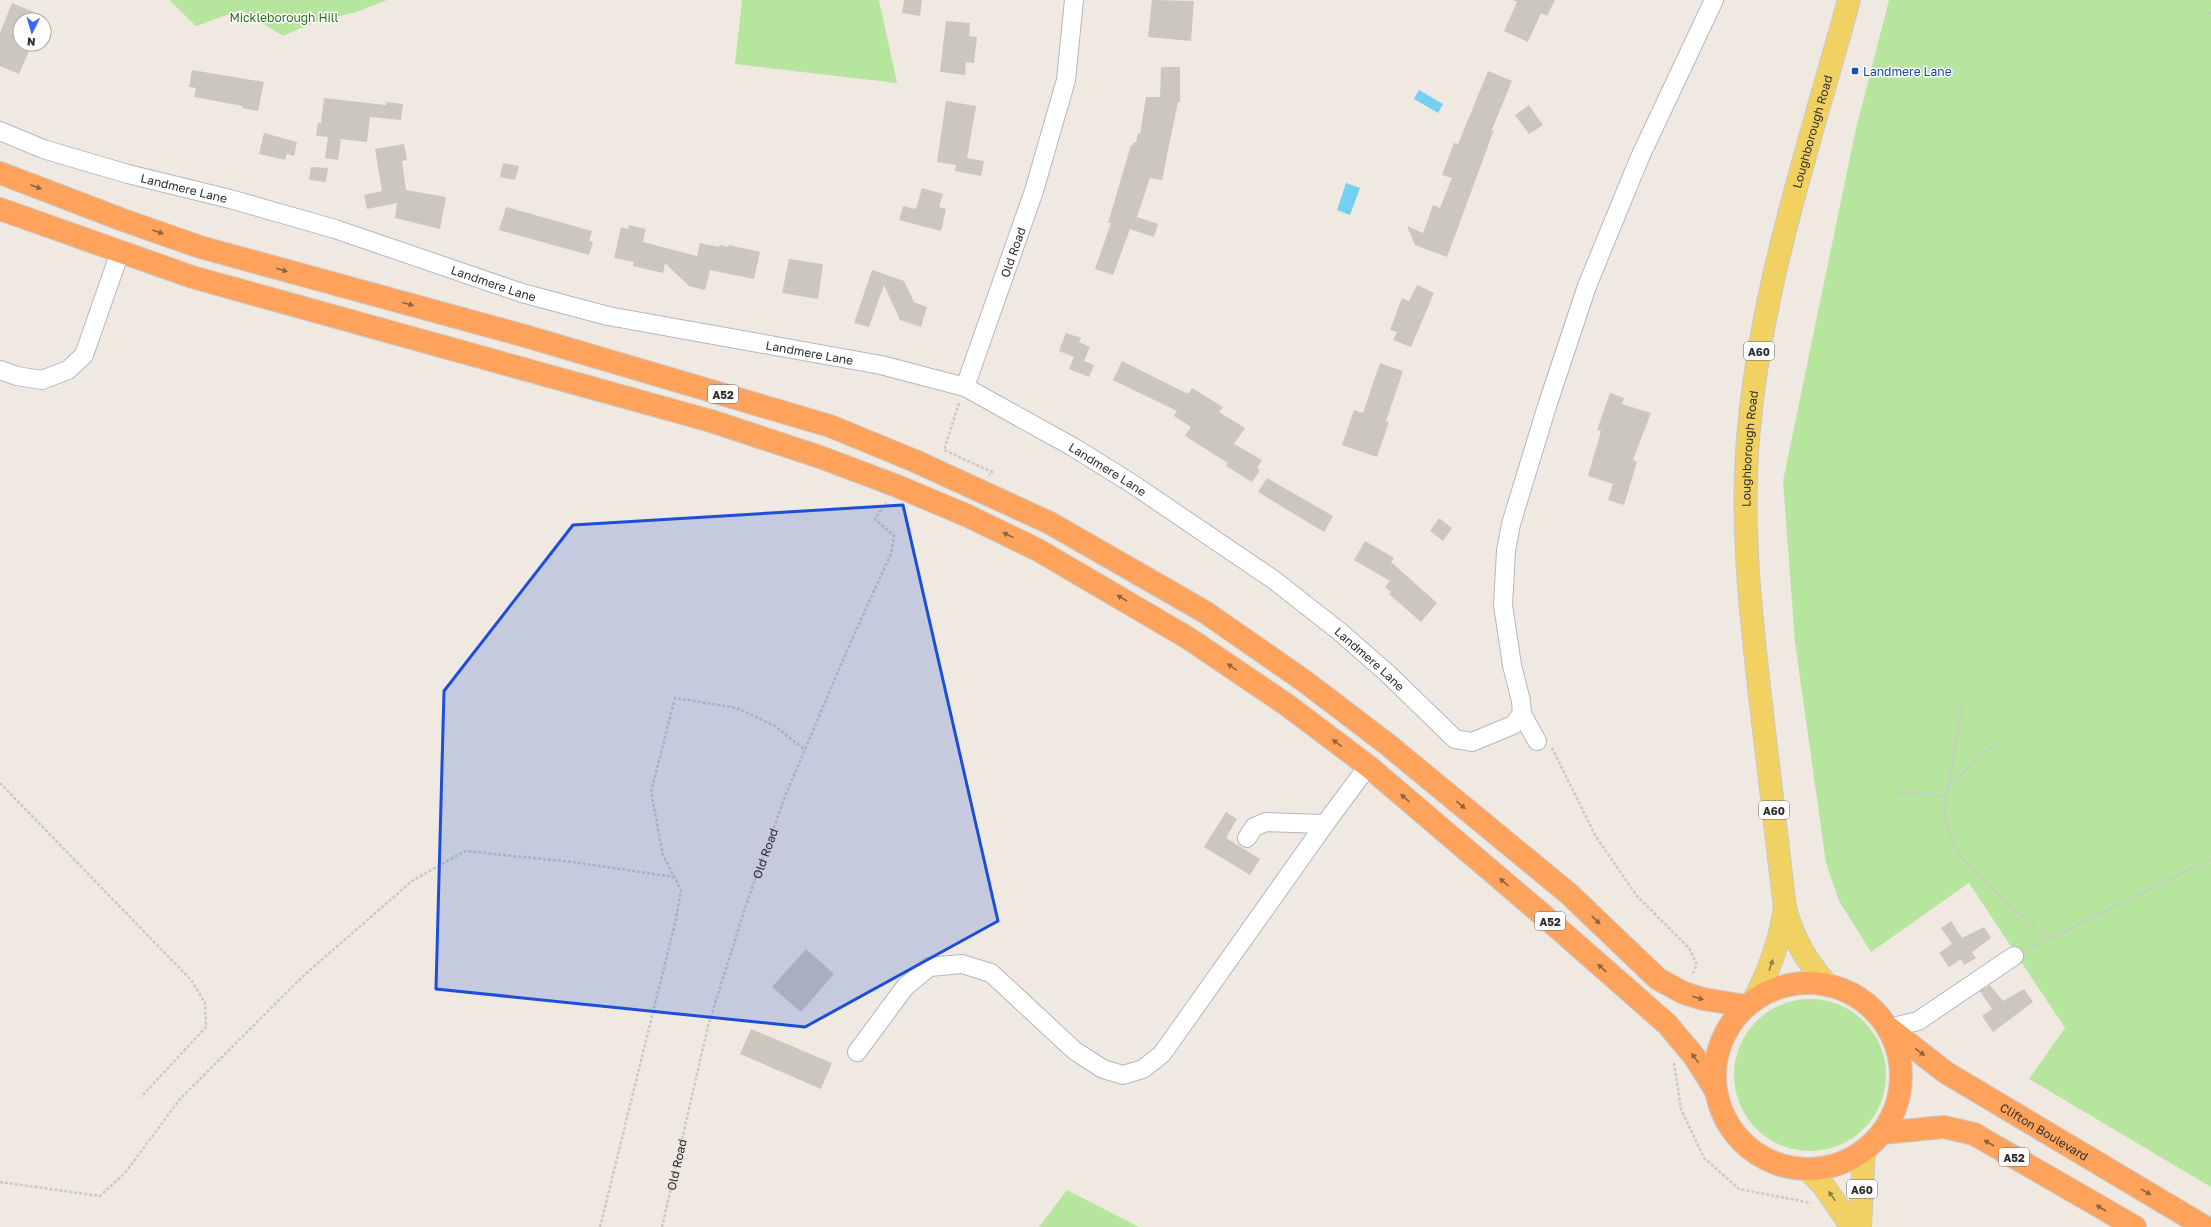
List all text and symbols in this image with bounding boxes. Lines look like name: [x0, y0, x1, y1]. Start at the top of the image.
park label: Mickleborough Hill: [230, 10, 339, 25]
north arrow: [12, 12, 52, 52]
text: N: [26, 36, 36, 49]
place label: Landmere Lane: [1863, 64, 1952, 79]
marker: Landmere Lane: [1850, 66, 1860, 76]
street label: Loughborough Road: [1789, 73, 1835, 190]
street label: Landmere Lane: [139, 170, 229, 206]
one-way arrow: [31, 185, 43, 191]
street label: Old Road: [997, 225, 1028, 279]
one-way arrow: [152, 230, 164, 236]
street label: Landmere Lane: [449, 262, 538, 304]
one-way arrow: [277, 267, 289, 273]
one-way arrow: [402, 301, 414, 307]
street label: Landmere Lane: [765, 337, 855, 367]
road number: A60: [1744, 342, 1774, 360]
road number: A52: [708, 385, 738, 403]
street label: Loughborough Road: [1738, 390, 1761, 507]
street label: Landmere Lane: [1066, 439, 1150, 499]
one-way arrow: [1002, 532, 1013, 538]
one-way arrow: [1116, 594, 1128, 601]
street label: Landmere Lane: [1332, 623, 1408, 694]
one-way arrow: [1226, 663, 1237, 671]
one-way arrow: [1332, 739, 1343, 747]
one-way arrow: [1400, 793, 1411, 802]
one-way arrow: [1455, 800, 1466, 809]
road number: A60: [1759, 801, 1789, 819]
street label: Old Road: [749, 826, 781, 880]
one-way arrow: [1499, 878, 1509, 887]
road number: A52: [1535, 912, 1565, 930]
one-way arrow: [1591, 915, 1601, 925]
one-way arrow: [1769, 959, 1775, 971]
one-way arrow: [1597, 963, 1607, 972]
one-way arrow: [1693, 995, 1705, 1001]
one-way arrow: [1914, 1048, 1925, 1056]
one-way arrow: [1691, 1053, 1699, 1063]
street label: Clifton Boulevard: [1998, 1099, 2091, 1163]
street label: Old Road: [663, 1137, 689, 1192]
one-way arrow: [1983, 1139, 1995, 1146]
road number: A52: [1999, 1148, 2029, 1166]
road number: A60: [1847, 1180, 1877, 1198]
one-way arrow: [2140, 1188, 2152, 1195]
one-way arrow: [1828, 1191, 1836, 1201]
one-way arrow: [2095, 1204, 2107, 1211]

